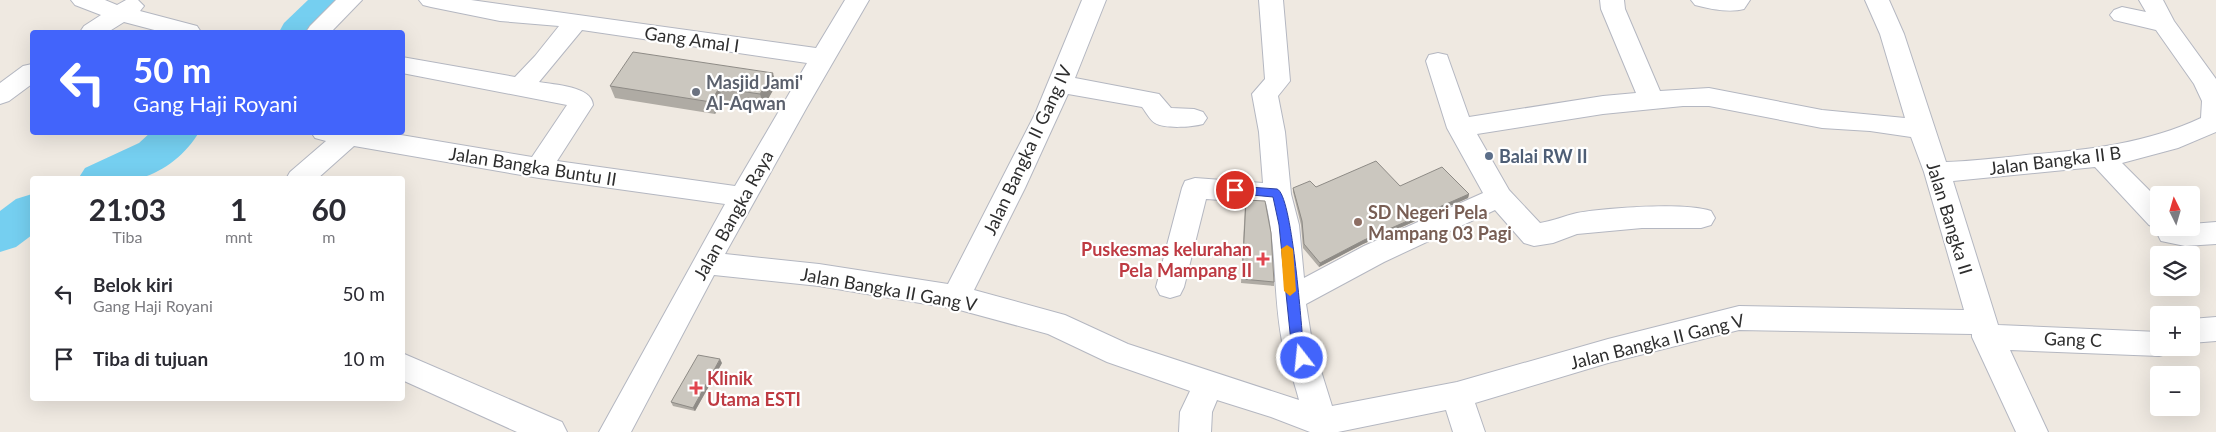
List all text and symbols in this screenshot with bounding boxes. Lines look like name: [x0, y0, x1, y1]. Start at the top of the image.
street label: Gang Amal I: [643, 21, 741, 57]
text: 50 m: [133, 48, 211, 90]
icon: left: [50, 50, 115, 115]
street label: Jalan Bangka II Gang IV: [978, 61, 1076, 238]
place label: Masjid Jami' Al-Aqwan: [705, 71, 803, 114]
marker: Masjid Jami' Al-Aqwan: [690, 86, 702, 98]
text: Gang Haji Royani: [133, 90, 298, 117]
street label: Jalan Bangka II B: [1988, 141, 2122, 179]
street label: Jalan Bangka Buntu II: [448, 142, 618, 190]
place label: Balai RW II: [1499, 145, 1588, 167]
street label: Jalan Bangka Raya: [688, 146, 778, 284]
marker: Balai RW II: [1483, 150, 1495, 162]
street label: Jalan Bangka II: [1922, 159, 1978, 277]
pin: [1214, 169, 1256, 211]
icon: arrive: [1221, 176, 1249, 204]
north arrow: [2150, 186, 2200, 236]
map controls: [2150, 186, 2200, 416]
text: 21:03: [89, 191, 166, 227]
text: 1: [230, 191, 247, 227]
text: 60: [311, 191, 346, 227]
place label: SD Negeri Pela Mampang 03 Pagi: [1368, 201, 1512, 244]
marker: SD Negeri Pela Mampang 03 Pagi: [1352, 216, 1364, 228]
text: Tiba: [112, 227, 143, 246]
text: mnt: [225, 227, 253, 246]
text: m: [322, 227, 335, 246]
place label: Puskesmas kelurahan Pela Mampang II: [1081, 238, 1252, 281]
button: layers: [2150, 246, 2200, 296]
marker: Puskesmas kelurahan Pela Mampang II: [1256, 252, 1270, 266]
street label: Jalan Bangka II Gang V: [799, 263, 980, 316]
text: Belok kiri: [93, 273, 173, 296]
icon: left: [50, 280, 78, 308]
text: 50 m: [342, 282, 385, 305]
text: Gang Haji Royani: [93, 296, 213, 315]
button: +: [2150, 306, 2200, 356]
street label: Jalan Bangka II Gang V: [1568, 308, 1747, 373]
street label: Gang C: [2044, 327, 2102, 351]
position arrow: [1275, 331, 1327, 383]
icon: arrive: [50, 345, 78, 373]
text: Tiba di tujuan: [93, 347, 208, 370]
text: 10 m: [342, 347, 385, 370]
button: −: [2150, 366, 2200, 416]
place label: Klinik Utama ESTI: [707, 367, 801, 410]
marker: Klinik Utama ESTI: [689, 381, 703, 395]

